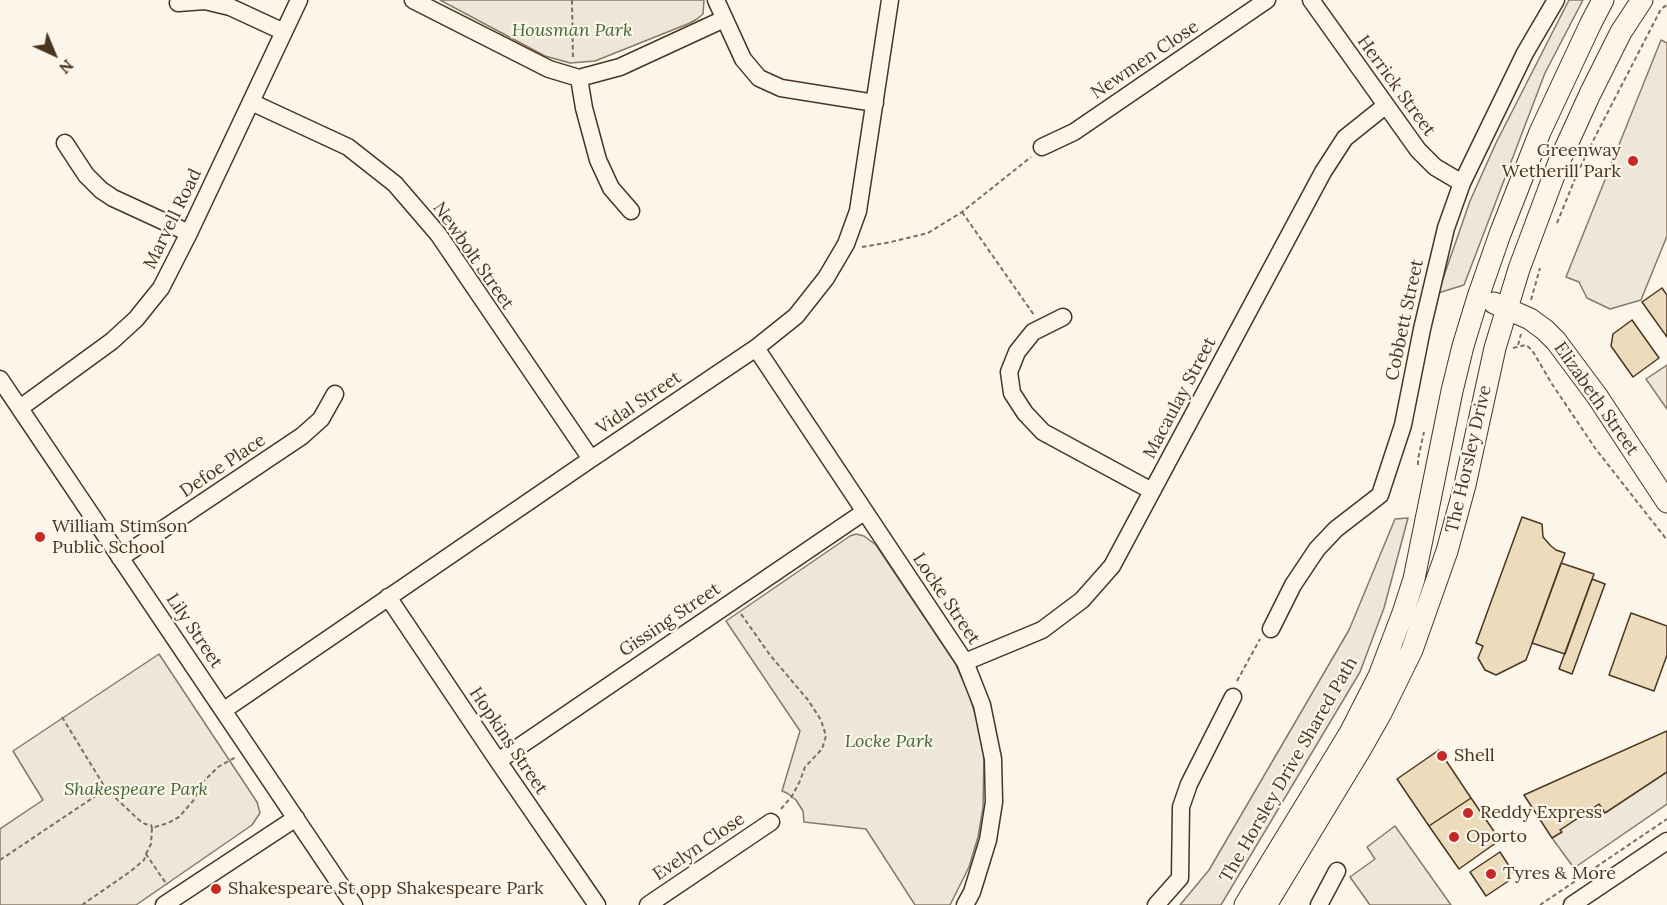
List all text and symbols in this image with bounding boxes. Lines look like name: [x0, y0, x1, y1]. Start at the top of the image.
street label: Newmen Close: [1087, 16, 1203, 104]
park label: Housman Park: [512, 20, 632, 42]
north arrow: [24, 24, 84, 84]
street label: Herrick Street: [1352, 31, 1440, 141]
text: N: [55, 55, 78, 78]
place label: Greenway Wetherill Park: [1502, 140, 1621, 182]
marker: Greenway Wetherill Park: [1626, 154, 1640, 168]
street label: Marvell Road: [139, 165, 207, 273]
street label: Newbolt Street: [428, 198, 518, 314]
street label: Cobbett Street: [1382, 257, 1428, 383]
street label: Macaulay Street: [1139, 334, 1221, 462]
street label: Elizabeth Street: [1549, 338, 1643, 460]
street label: Vidal Street: [593, 367, 685, 439]
street label: The Horsley Drive: [1442, 383, 1496, 535]
street label: Defoe Place: [176, 430, 270, 502]
place label: William Stimson Public School: [52, 516, 188, 558]
marker: William Stimson Public School: [33, 530, 47, 544]
street label: Locke Street: [908, 549, 984, 649]
street label: Gissing Street: [615, 578, 725, 662]
street label: Lily Street: [161, 590, 227, 672]
street label: The Horsley Drive Shared Path: [1216, 654, 1362, 886]
street label: Hopkins Street: [464, 683, 552, 799]
park label: Locke Park: [845, 731, 933, 753]
place label: Shell: [1454, 745, 1495, 767]
marker: Shell: [1435, 749, 1449, 763]
park label: Shakespeare Park: [64, 779, 208, 801]
place label: Reddy Express: [1480, 802, 1602, 824]
marker: Reddy Express: [1461, 806, 1475, 820]
street label: Evelyn Close: [649, 808, 749, 886]
place label: Oporto: [1466, 826, 1527, 848]
marker: Oporto: [1447, 830, 1461, 844]
place label: Tyres & More: [1503, 863, 1616, 885]
marker: Tyres & More: [1484, 867, 1498, 881]
place label: Shakespeare St opp Shakespeare Park: [228, 878, 544, 900]
marker: Shakespeare St opp Shakespeare Park: [209, 882, 223, 896]

